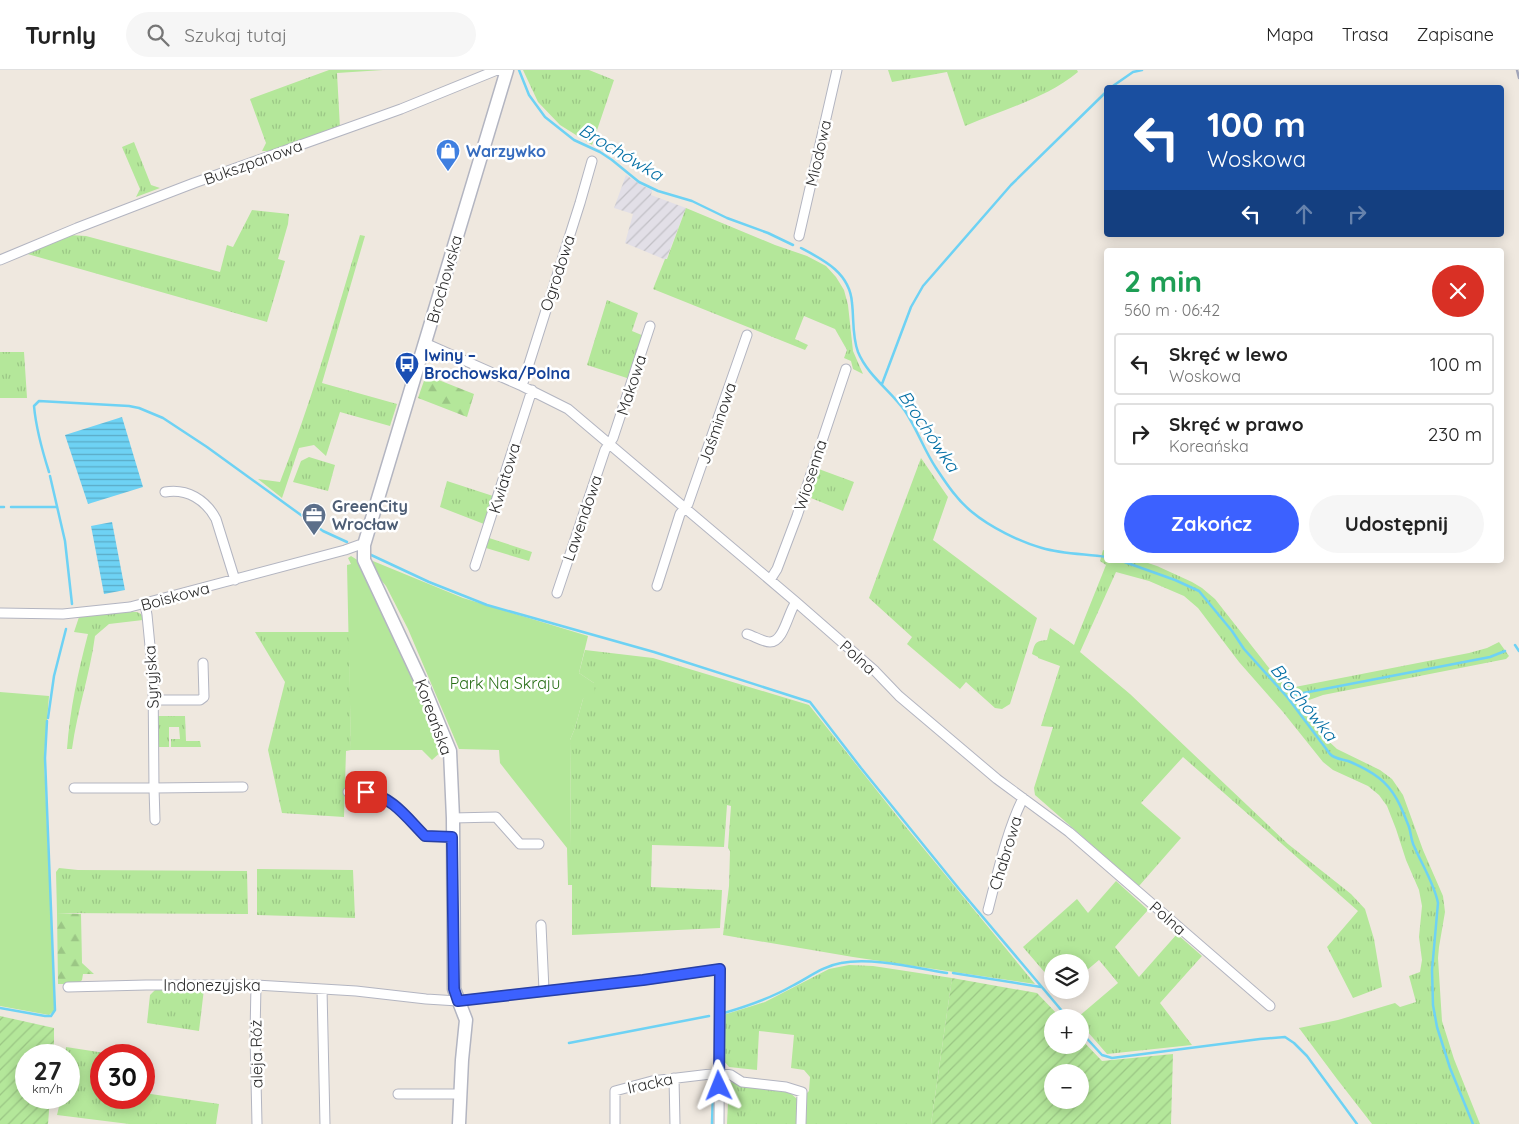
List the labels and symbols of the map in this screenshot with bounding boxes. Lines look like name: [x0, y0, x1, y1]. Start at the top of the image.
water label: Brochówka: [575, 118, 668, 187]
street label: Miodowa: [801, 118, 835, 188]
street label: Bukszpanowa: [201, 135, 305, 189]
shop icon: Warzywko: [435, 138, 461, 172]
place label: Warzywko: [466, 141, 546, 161]
street label: Ogrodowa: [535, 232, 579, 314]
street label: Brochowska: [422, 233, 466, 325]
place label: Iwiny – Brochowska/Polna: [424, 345, 570, 383]
bus stop icon: Iwiny – Brochowska/Polna: [394, 351, 420, 385]
street label: Makowa: [612, 352, 650, 418]
street label: Jaśminowa: [694, 380, 740, 466]
water label: Brochówka: [893, 386, 965, 477]
street label: Wiosenna: [789, 437, 831, 513]
street label: Kwiatowa: [484, 440, 524, 516]
street label: Lawendowa: [558, 472, 606, 564]
place label: GreenCity Wrocław: [332, 496, 408, 534]
office icon: GreenCity Wrocław: [301, 502, 327, 536]
street label: Boiskowa: [138, 577, 212, 615]
street label: Polna: [836, 636, 880, 678]
street label: Syryjska: [139, 645, 163, 709]
water label: Brochówka: [1266, 658, 1343, 746]
park label: Park Na Skraju: [450, 673, 560, 693]
street label: Koreańska: [411, 676, 457, 758]
pin: [345, 771, 387, 813]
street label: Chabrowa: [984, 814, 1026, 892]
street label: Polna: [1146, 897, 1190, 939]
street label: Indonezyjska: [163, 975, 261, 995]
street label: aleja Róż: [245, 1019, 267, 1089]
speed limit sign: 30: [90, 1044, 155, 1109]
position arrow: [692, 1059, 744, 1111]
street label: Iracka: [625, 1068, 675, 1098]

